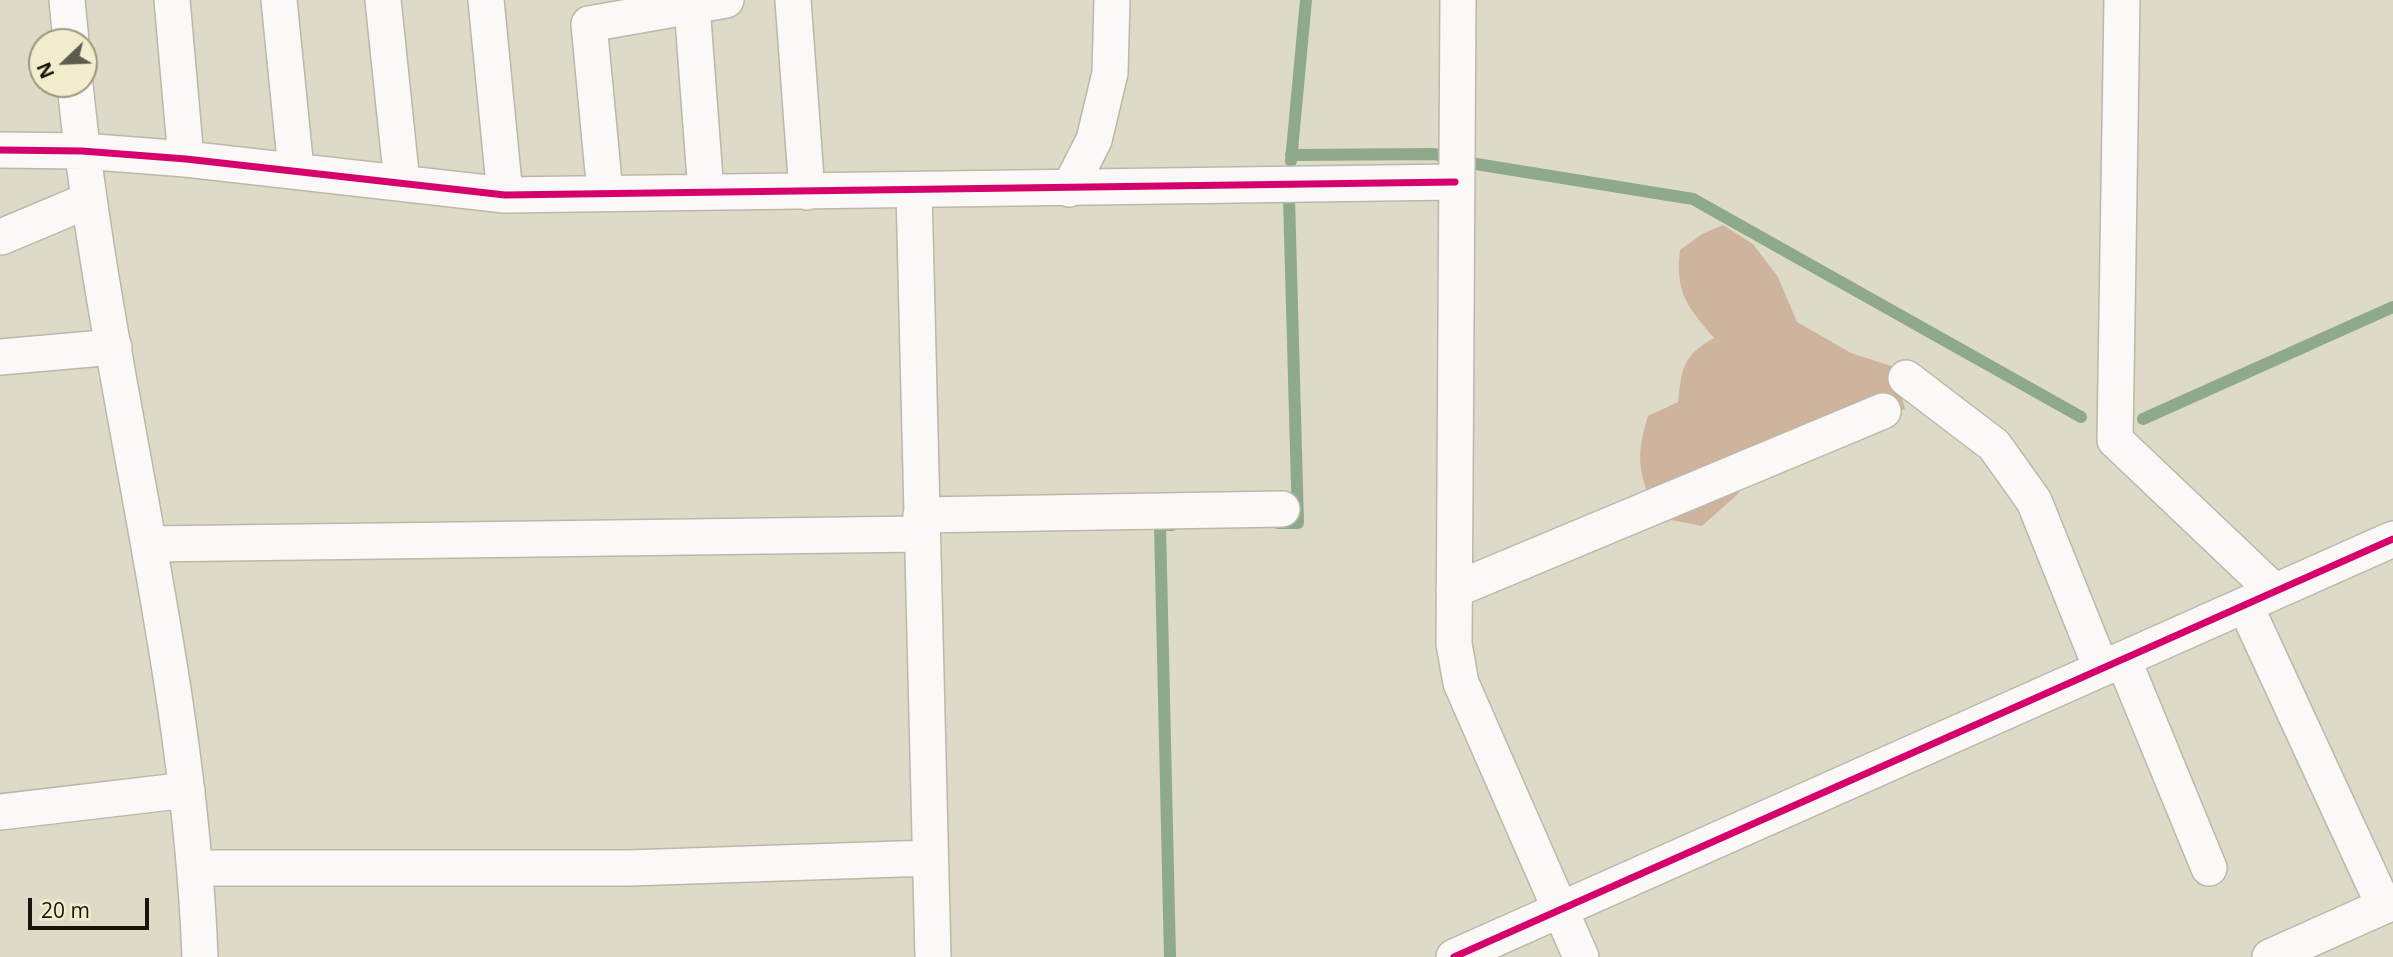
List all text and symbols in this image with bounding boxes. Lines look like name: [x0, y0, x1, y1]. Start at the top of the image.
north arrow: [28, 28, 98, 98]
text: N: [31, 58, 60, 83]
scale bar: [32, 884, 152, 928]
text: 20 m: [41, 896, 90, 924]

